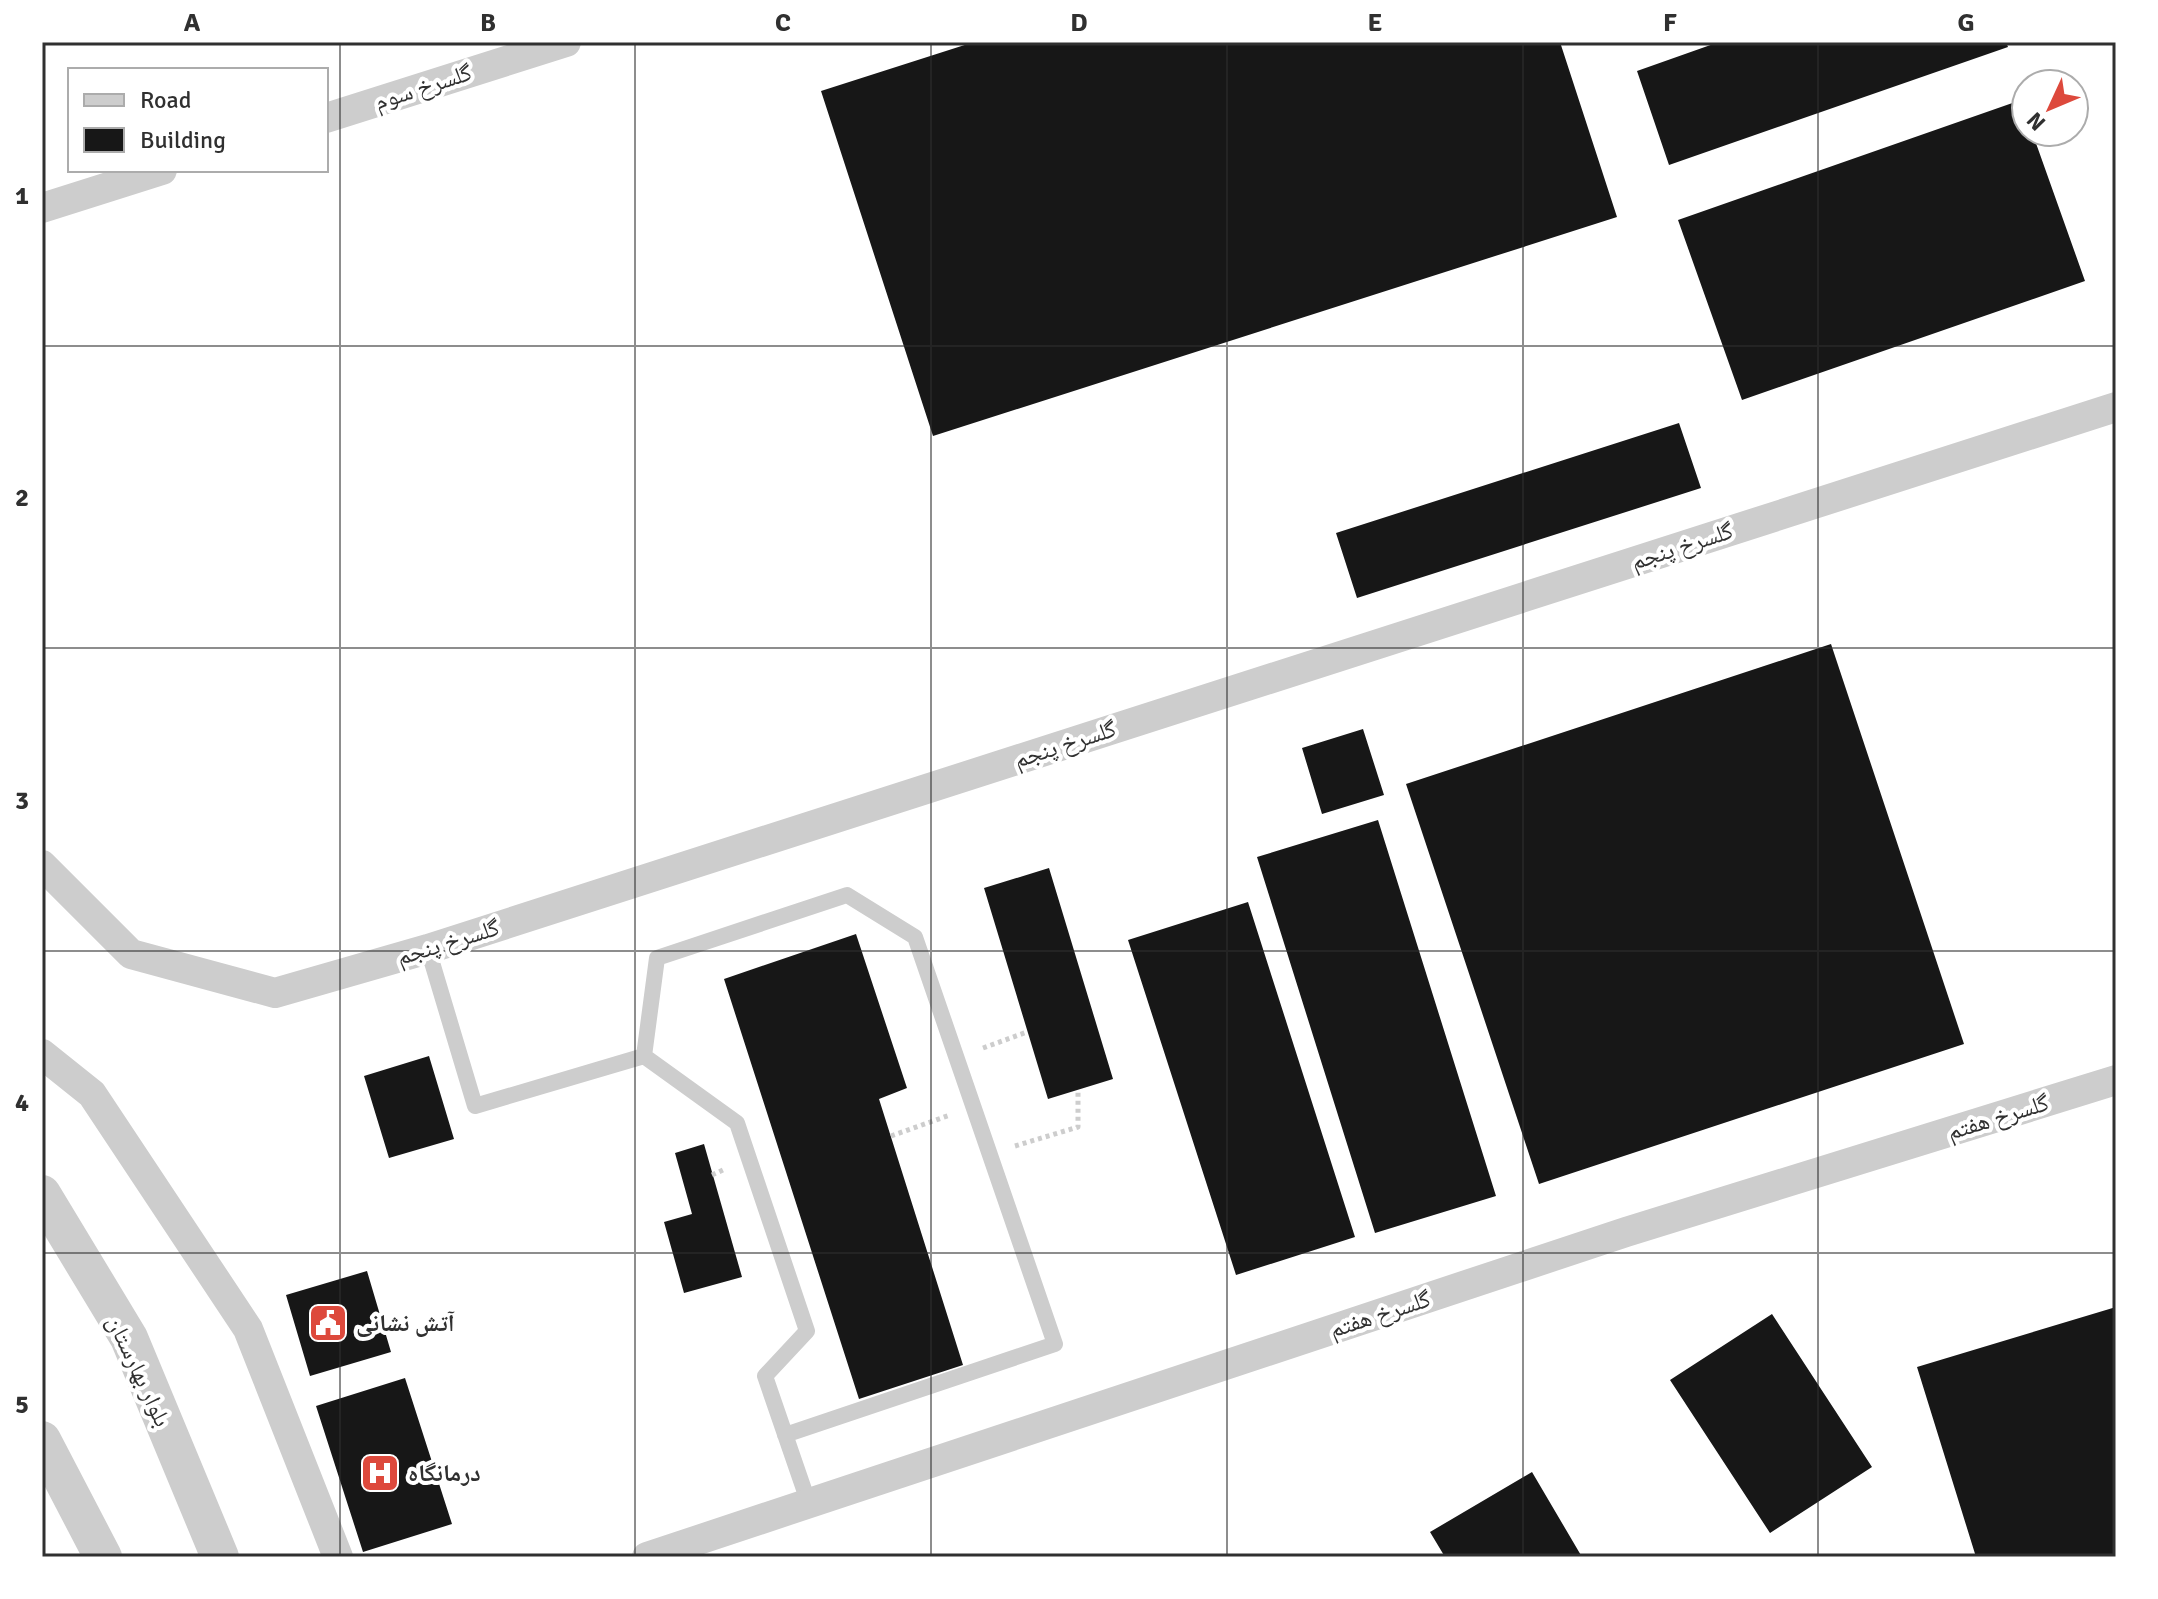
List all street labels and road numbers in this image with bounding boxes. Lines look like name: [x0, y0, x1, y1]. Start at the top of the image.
street label: گلسرخ سوم: [370, 57, 476, 118]
street label: گلسرخ پنجم: [1627, 515, 1737, 578]
street label: گلسرخ پنجم: [1010, 713, 1120, 776]
street label: گلسرخ پنجم: [393, 912, 503, 973]
street label: گلسرخ هفتم: [1944, 1087, 2053, 1148]
street label: گلسرخ هفتم: [1326, 1284, 1435, 1345]
street label: بلوار بهارستان: [100, 1310, 178, 1432]

